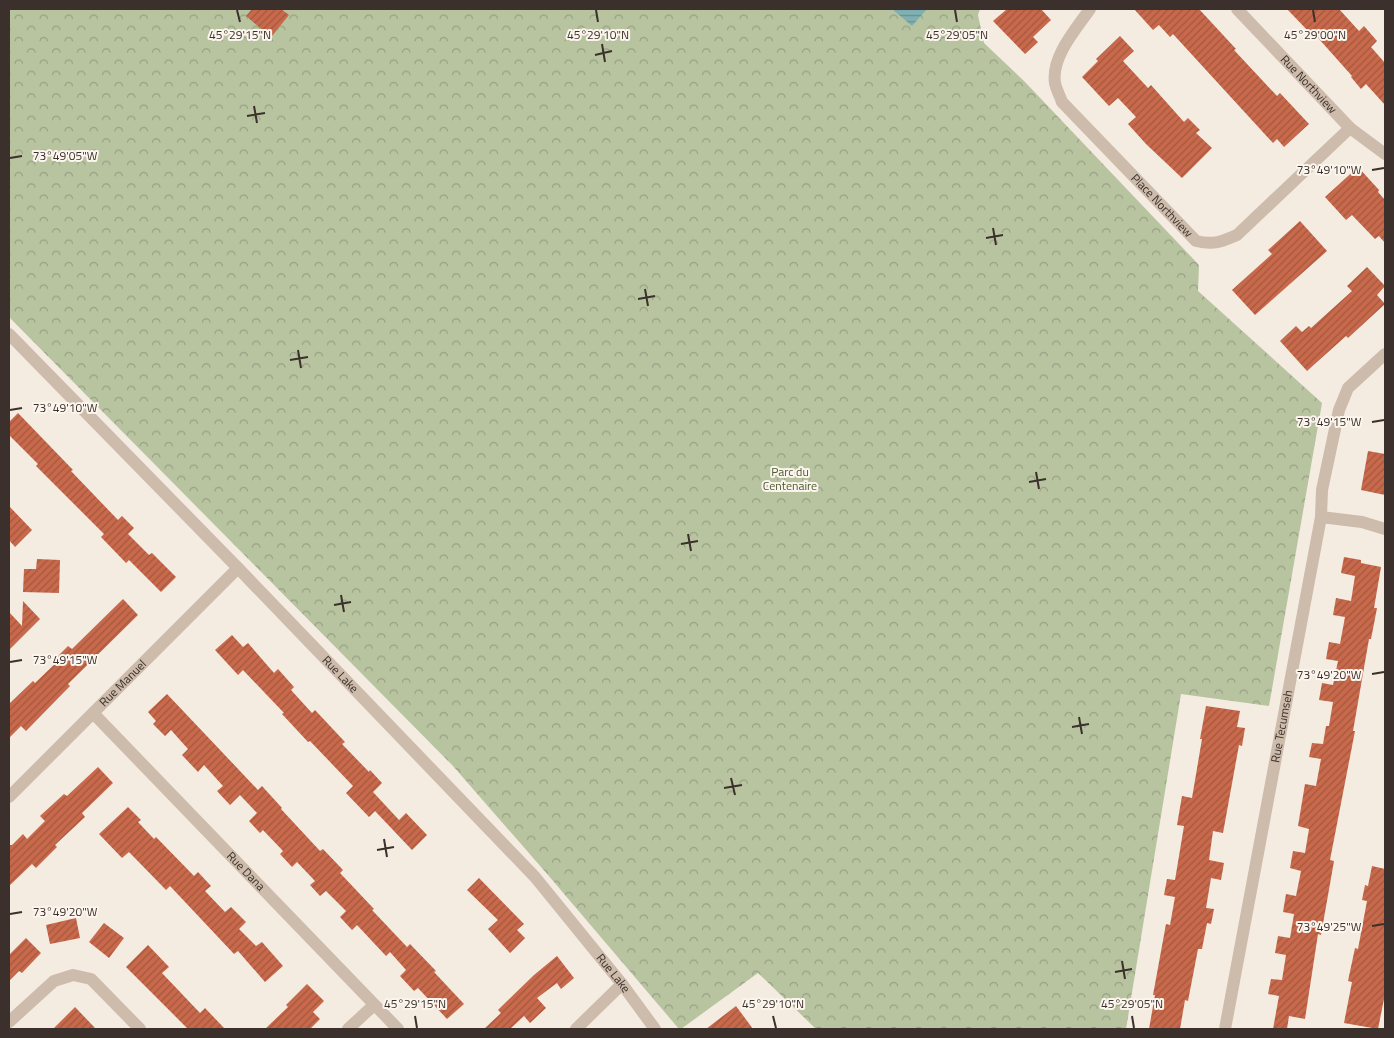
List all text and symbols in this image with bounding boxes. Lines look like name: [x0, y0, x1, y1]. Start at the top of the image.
text: 45°29'15"N: [209, 25, 271, 44]
text: 45°29'10"N: [567, 25, 629, 44]
text: 45°29'05"N: [926, 25, 988, 44]
text: 45°29'00"N: [1284, 25, 1346, 44]
street label: Rue Northview: [1276, 50, 1342, 118]
text: 73°49'05"W: [33, 146, 98, 165]
text: 73°49'10"W: [1297, 160, 1362, 179]
street label: Place Northview: [1127, 169, 1198, 242]
text: 73°49'10"W: [33, 398, 98, 417]
text: 73°49'15"W: [1297, 412, 1362, 431]
park label: Parc du Centenaire: [763, 462, 817, 495]
text: 73°49'15"W: [33, 650, 98, 669]
street label: Rue Lake: [318, 651, 363, 697]
street label: Rue Manuel: [94, 655, 150, 711]
text: 73°49'20"W: [1297, 665, 1362, 684]
street label: Rue Tecumseh: [1265, 688, 1297, 764]
street label: Rue Dana: [222, 847, 270, 895]
text: 73°49'20"W: [33, 902, 98, 921]
text: 73°49'25"W: [1297, 917, 1362, 936]
street label: Rue Lake: [592, 949, 635, 997]
text: 45°29'15"N: [384, 994, 446, 1013]
text: 45°29'10"N: [742, 994, 804, 1013]
text: 45°29'05"N: [1101, 994, 1163, 1013]

